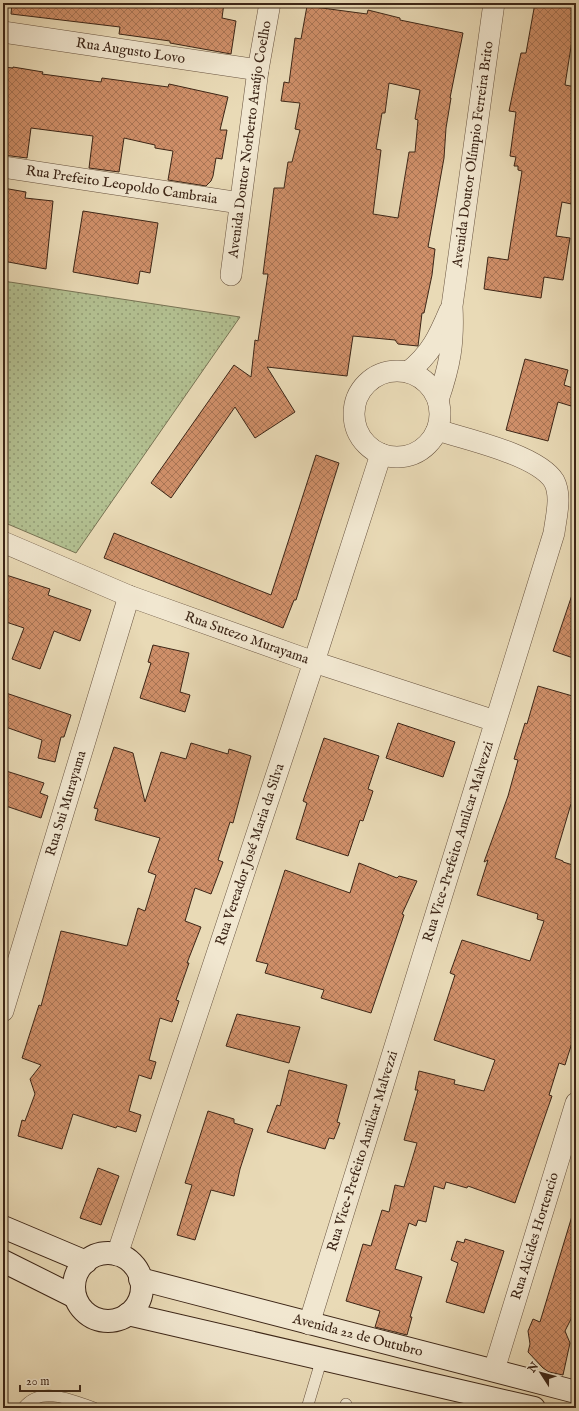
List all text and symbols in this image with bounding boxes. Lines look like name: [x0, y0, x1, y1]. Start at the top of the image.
street label: Avenida Doutor Norberto Araújo Coelho: [224, 19, 276, 260]
street label: Rua Augusto Lovo: [75, 34, 187, 68]
street label: Avenida Doutor Olímpio Ferreira Brito: [448, 39, 498, 269]
street label: Rua Prefeito Leopoldo Cambraia: [25, 162, 220, 209]
street label: Rua Sutezo Murayama: [182, 608, 312, 669]
street label: Rua Vice-Prefeito Amilcar Malvezzi: [419, 739, 498, 944]
street label: Rua Sui Murayama: [42, 748, 91, 858]
street label: Rua Vereador José Maria da Silva: [211, 760, 289, 948]
street label: Rua Vice-Prefeito Amilcar Malvezzi: [323, 1048, 402, 1254]
street label: Rua Alcides Hortencio: [507, 1170, 563, 1302]
street label: Avenida 22 de Outubro: [290, 1310, 425, 1361]
north arrow: [521, 1353, 561, 1393]
text: N: [525, 1359, 542, 1376]
scale bar: [20, 1367, 80, 1393]
text: 20 m: [26, 1374, 49, 1389]

